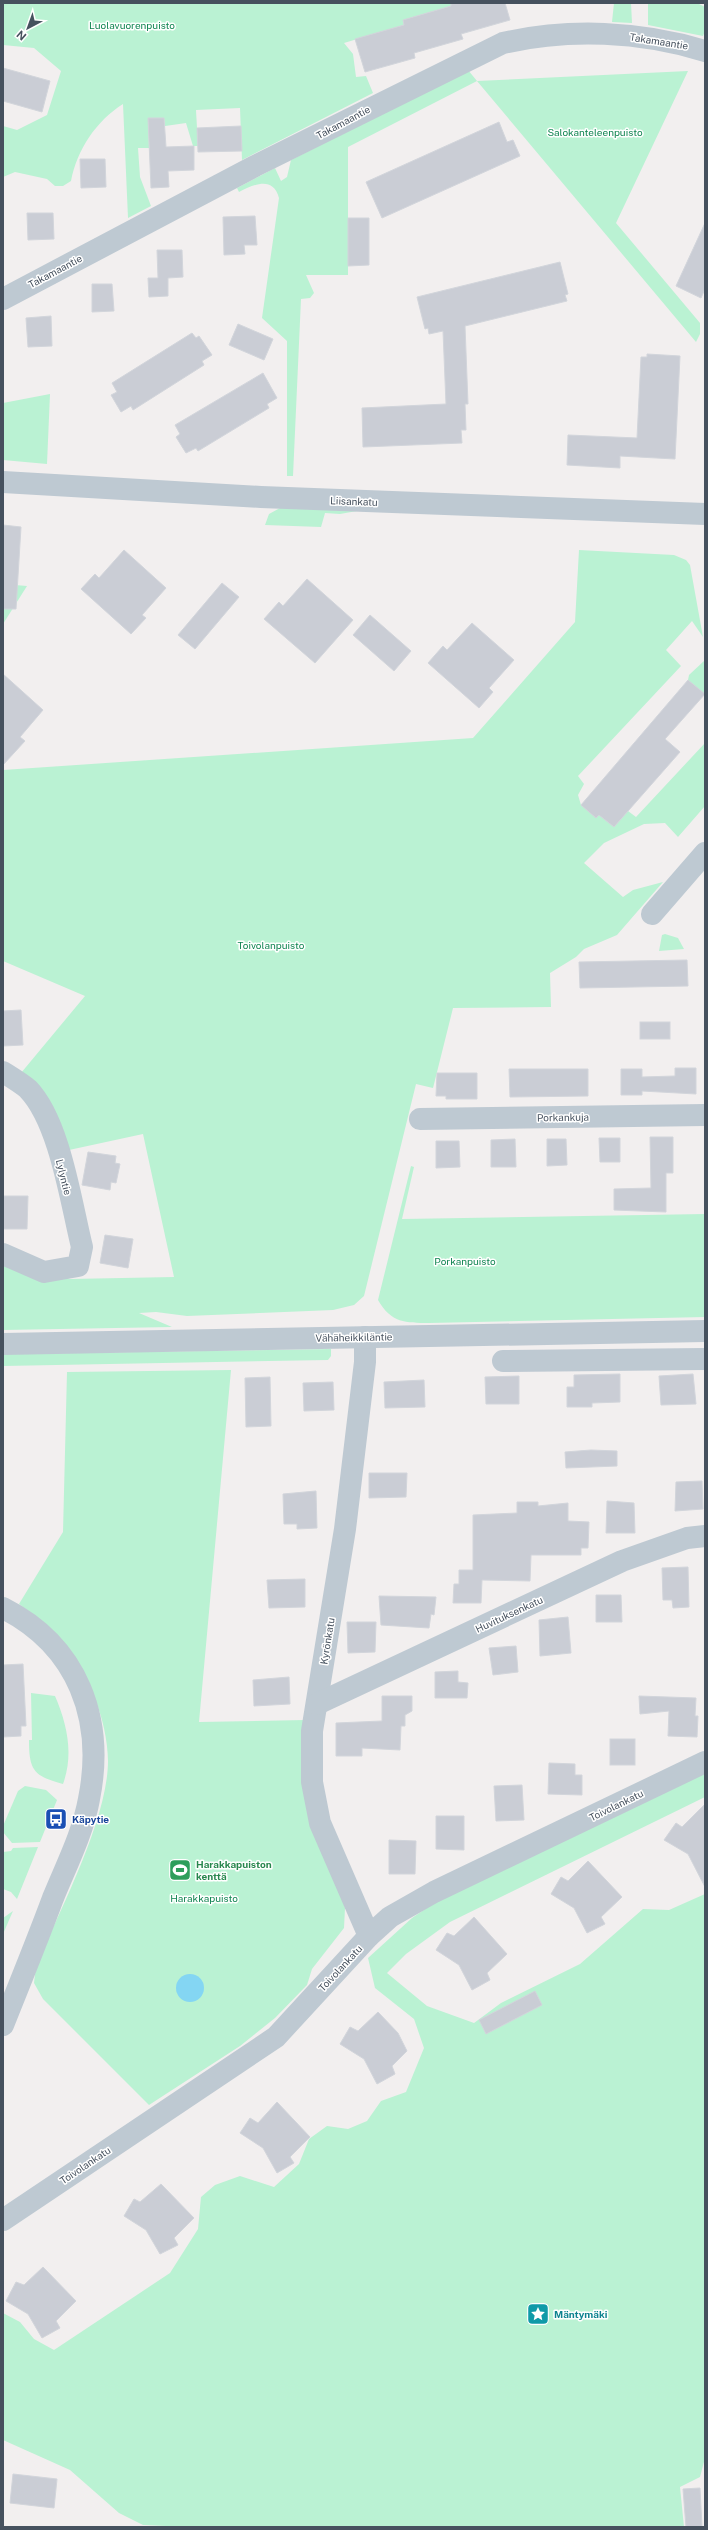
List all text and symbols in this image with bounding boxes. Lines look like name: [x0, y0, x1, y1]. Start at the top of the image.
north arrow: [8, 8, 48, 48]
park label: Luolavuorenpuisto: [89, 19, 175, 31]
text: N: [14, 28, 29, 43]
street label: Takamaantie: [629, 30, 689, 52]
street label: Takamaantie: [314, 103, 372, 141]
park label: Salokanteleenpuisto: [547, 126, 643, 138]
street label: Takamaantie: [26, 252, 84, 290]
street label: Liisankatu: [330, 494, 378, 508]
park label: Toivolanpuisto: [238, 939, 305, 951]
street label: Porkankuja: [537, 1111, 589, 1123]
street label: Lylyntie: [54, 1158, 74, 1196]
park label: Porkanpuisto: [434, 1255, 496, 1267]
street label: Vähäheikkiläntie: [315, 1330, 393, 1344]
street label: Huvituksenkatu: [473, 1593, 545, 1635]
street label: Kyrönkatu: [317, 1616, 337, 1665]
street label: Toivolankatu: [587, 1787, 645, 1823]
bus stop icon: Käpytie: [43, 1806, 69, 1832]
place label: Käpytie: [72, 1813, 109, 1825]
sports icon: Harakkapuiston kenttä: [167, 1857, 193, 1883]
place label: Harakkapuiston kenttä: [196, 1858, 272, 1882]
park label: Harakkapuisto: [170, 1892, 238, 1904]
street label: Toivolankatu: [316, 1942, 365, 1994]
street label: Toivolankatu: [57, 2144, 113, 2186]
place icon: Mäntymäki: [525, 2301, 551, 2327]
place label: Mäntymäki: [554, 2308, 608, 2320]

